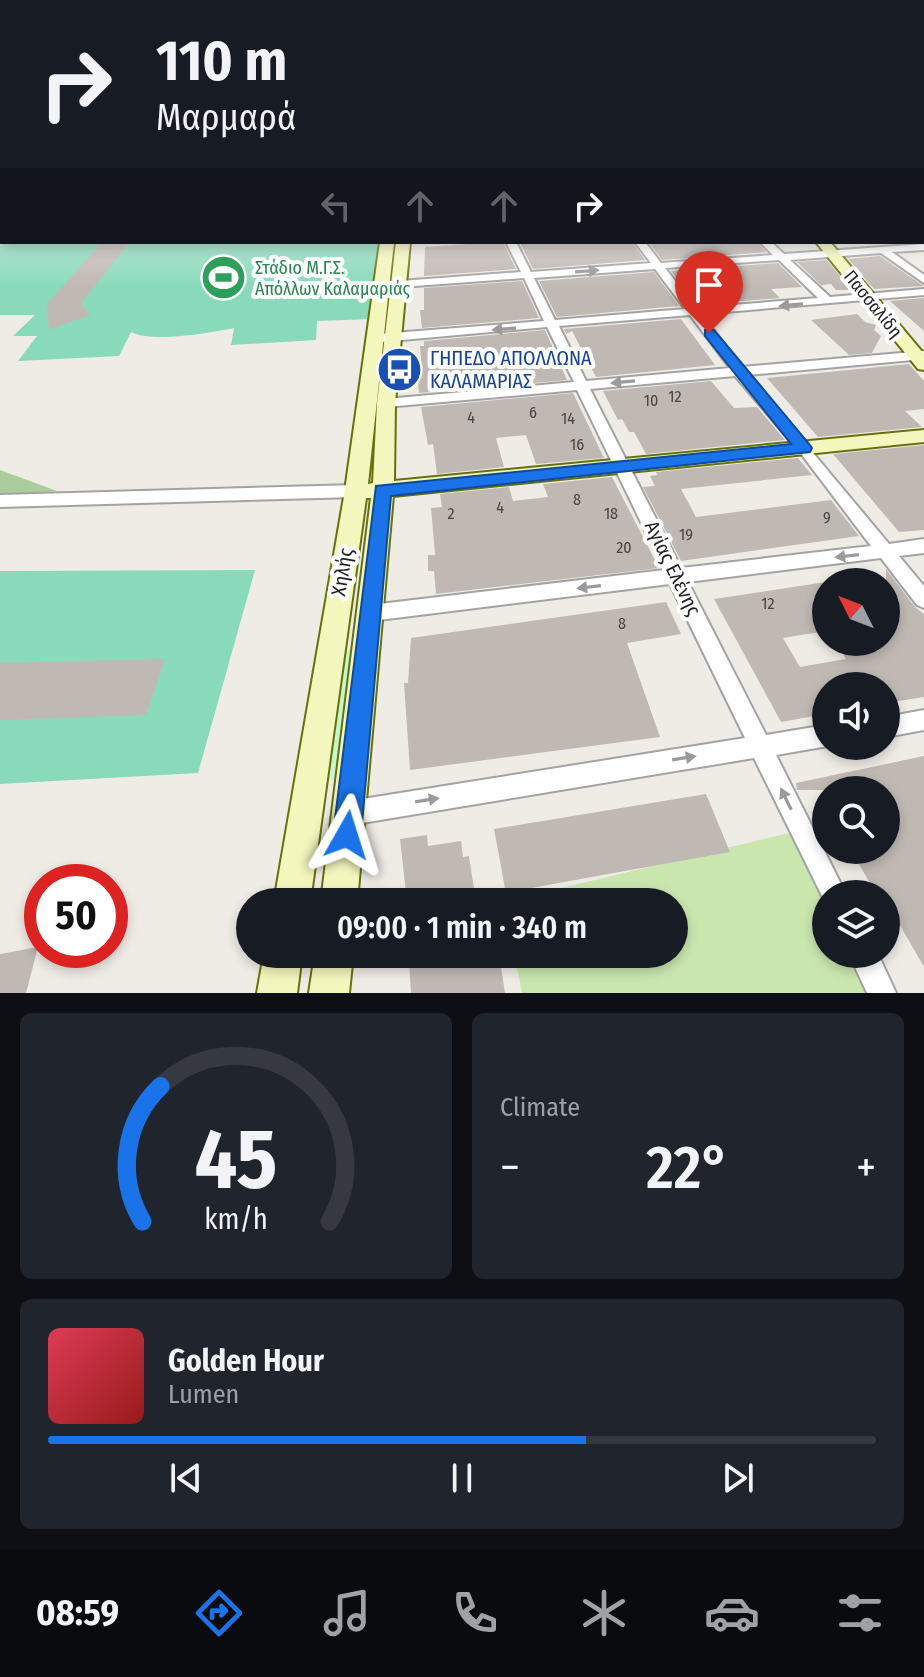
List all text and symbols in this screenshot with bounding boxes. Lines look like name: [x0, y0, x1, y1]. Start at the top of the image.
text: 110 m: [156, 28, 287, 95]
icon: right: [24, 32, 128, 136]
text: Μαρμαρά: [156, 96, 296, 140]
icon: left: [314, 184, 358, 228]
icon: ahead: [398, 184, 442, 228]
icon: ahead: [482, 184, 526, 228]
icon: right: [566, 184, 610, 228]
pin: [675, 251, 743, 333]
sports icon: Στάδιο Μ.Γ.Σ. Απόλλων Καλαμαριάς: [200, 254, 248, 302]
place label: Στάδιο Μ.Γ.Σ. Απόλλων Καλαμαριάς: [255, 257, 411, 300]
icon: arrive: [687, 263, 731, 307]
one-way arrow: [575, 264, 600, 277]
street label: Πασσαλίδη: [839, 266, 907, 342]
one-way arrow: [778, 298, 803, 311]
one-way arrow: [491, 323, 516, 336]
bus stop icon: ΓΗΠΕΔΟ ΑΠΟΛΛΩΝΑ ΚΑΛΑΜΑΡΙΑΣ: [375, 345, 423, 393]
place label: ΓΗΠΕΔΟ ΑΠΟΛΛΩΝΑ ΚΑΛΑΜΑΡΙΑΣ: [430, 346, 592, 393]
one-way arrow: [610, 376, 635, 389]
house number: 12: [668, 387, 682, 406]
house number: 10: [644, 391, 658, 410]
house number: 6: [529, 403, 537, 422]
house number: 4: [467, 408, 475, 427]
house number: 14: [561, 409, 575, 428]
house number: 16: [570, 435, 584, 454]
house number: 8: [573, 490, 581, 509]
house number: 4: [496, 498, 504, 517]
house number: 2: [447, 504, 455, 523]
house number: 18: [604, 504, 618, 523]
house number: 9: [823, 508, 831, 527]
street label: Αγίας Ελένης: [640, 517, 706, 620]
house number: 19: [679, 525, 693, 544]
house number: 20: [616, 538, 632, 557]
street label: Χηλής: [326, 546, 358, 598]
one-way arrow: [834, 549, 859, 562]
north arrow: [812, 568, 900, 656]
map controls: [812, 568, 900, 968]
one-way arrow: [576, 581, 601, 594]
house number: 12: [761, 594, 775, 613]
house number: 8: [618, 614, 626, 633]
button: sound: [812, 672, 900, 760]
one-way arrow: [671, 751, 696, 764]
button: search: [812, 776, 900, 864]
one-way arrow: [780, 787, 793, 810]
position arrow: [305, 793, 389, 877]
one-way arrow: [415, 794, 440, 806]
speed limit sign: 50: [24, 864, 128, 968]
button: layers: [812, 880, 900, 968]
text: 09:00 · 1 min · 340 m: [337, 910, 587, 946]
text: Climate: [500, 1092, 580, 1123]
text: 45: [195, 1110, 277, 1210]
text: 22°: [646, 1132, 730, 1204]
text: −: [500, 1141, 520, 1194]
text: +: [856, 1141, 876, 1194]
text: km/h: [204, 1202, 268, 1237]
text: Golden Hour: [168, 1343, 324, 1379]
text: Lumen: [168, 1379, 239, 1410]
icon: previous: [164, 1456, 208, 1500]
icon: pause: [440, 1456, 484, 1500]
icon: next: [716, 1456, 760, 1500]
icon: directions: [191, 1585, 247, 1641]
icon: music: [319, 1585, 375, 1641]
icon: phone: [447, 1585, 503, 1641]
icon: climate: [576, 1585, 632, 1641]
icon: car: [704, 1585, 760, 1641]
icon: filters: [832, 1585, 888, 1641]
text: 08:59: [36, 1591, 119, 1635]

